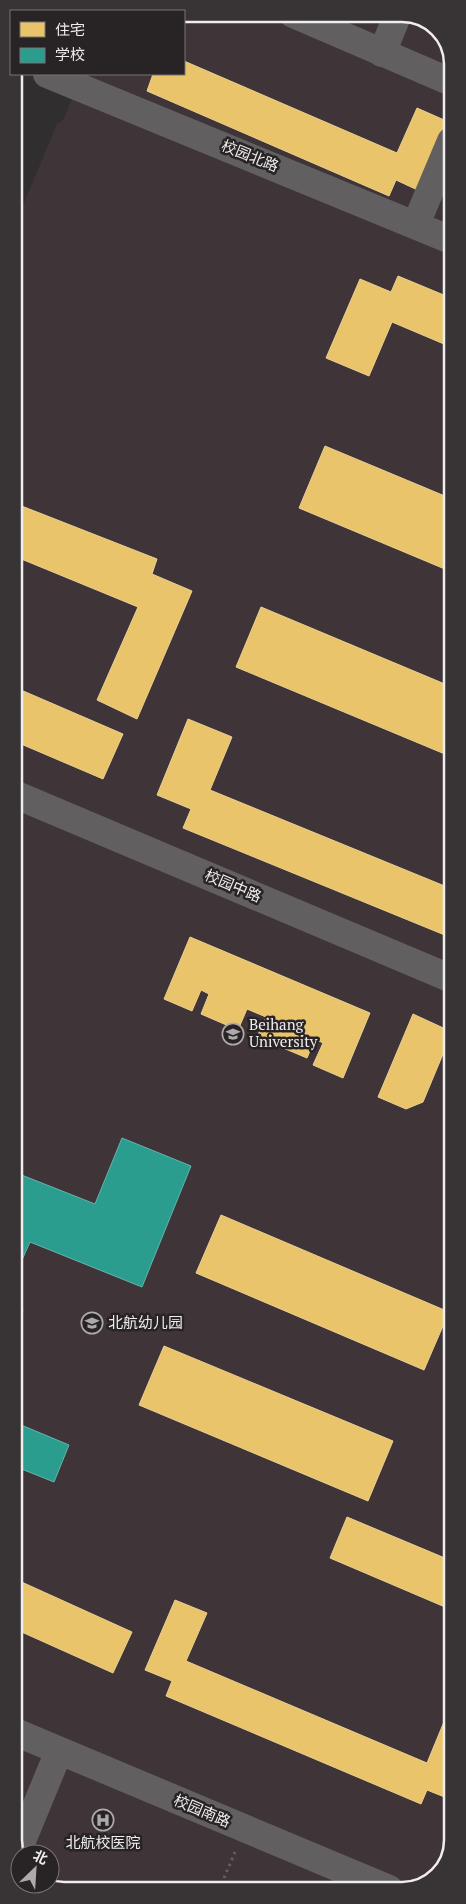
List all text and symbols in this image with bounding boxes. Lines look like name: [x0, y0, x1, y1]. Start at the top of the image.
legend: [10, 10, 185, 75]
text: 住宅: [55, 19, 85, 39]
text: 学校: [55, 44, 85, 64]
street label: 校园北路: [219, 135, 282, 176]
street label: 校园中路: [202, 864, 265, 906]
place label: Beihang University: [249, 1014, 318, 1051]
school or university icon: Beihang University: [221, 1022, 245, 1046]
school or university icon: 北航幼儿园: [80, 1311, 104, 1335]
place label: 北航幼儿园: [108, 1312, 183, 1332]
street label: 校园南路: [171, 1789, 234, 1831]
hospital icon: 北航校医院: [91, 1808, 115, 1832]
place label: 北航校医院: [65, 1832, 141, 1852]
north arrow: [10, 1844, 60, 1894]
text: 北: [30, 1845, 51, 1868]

